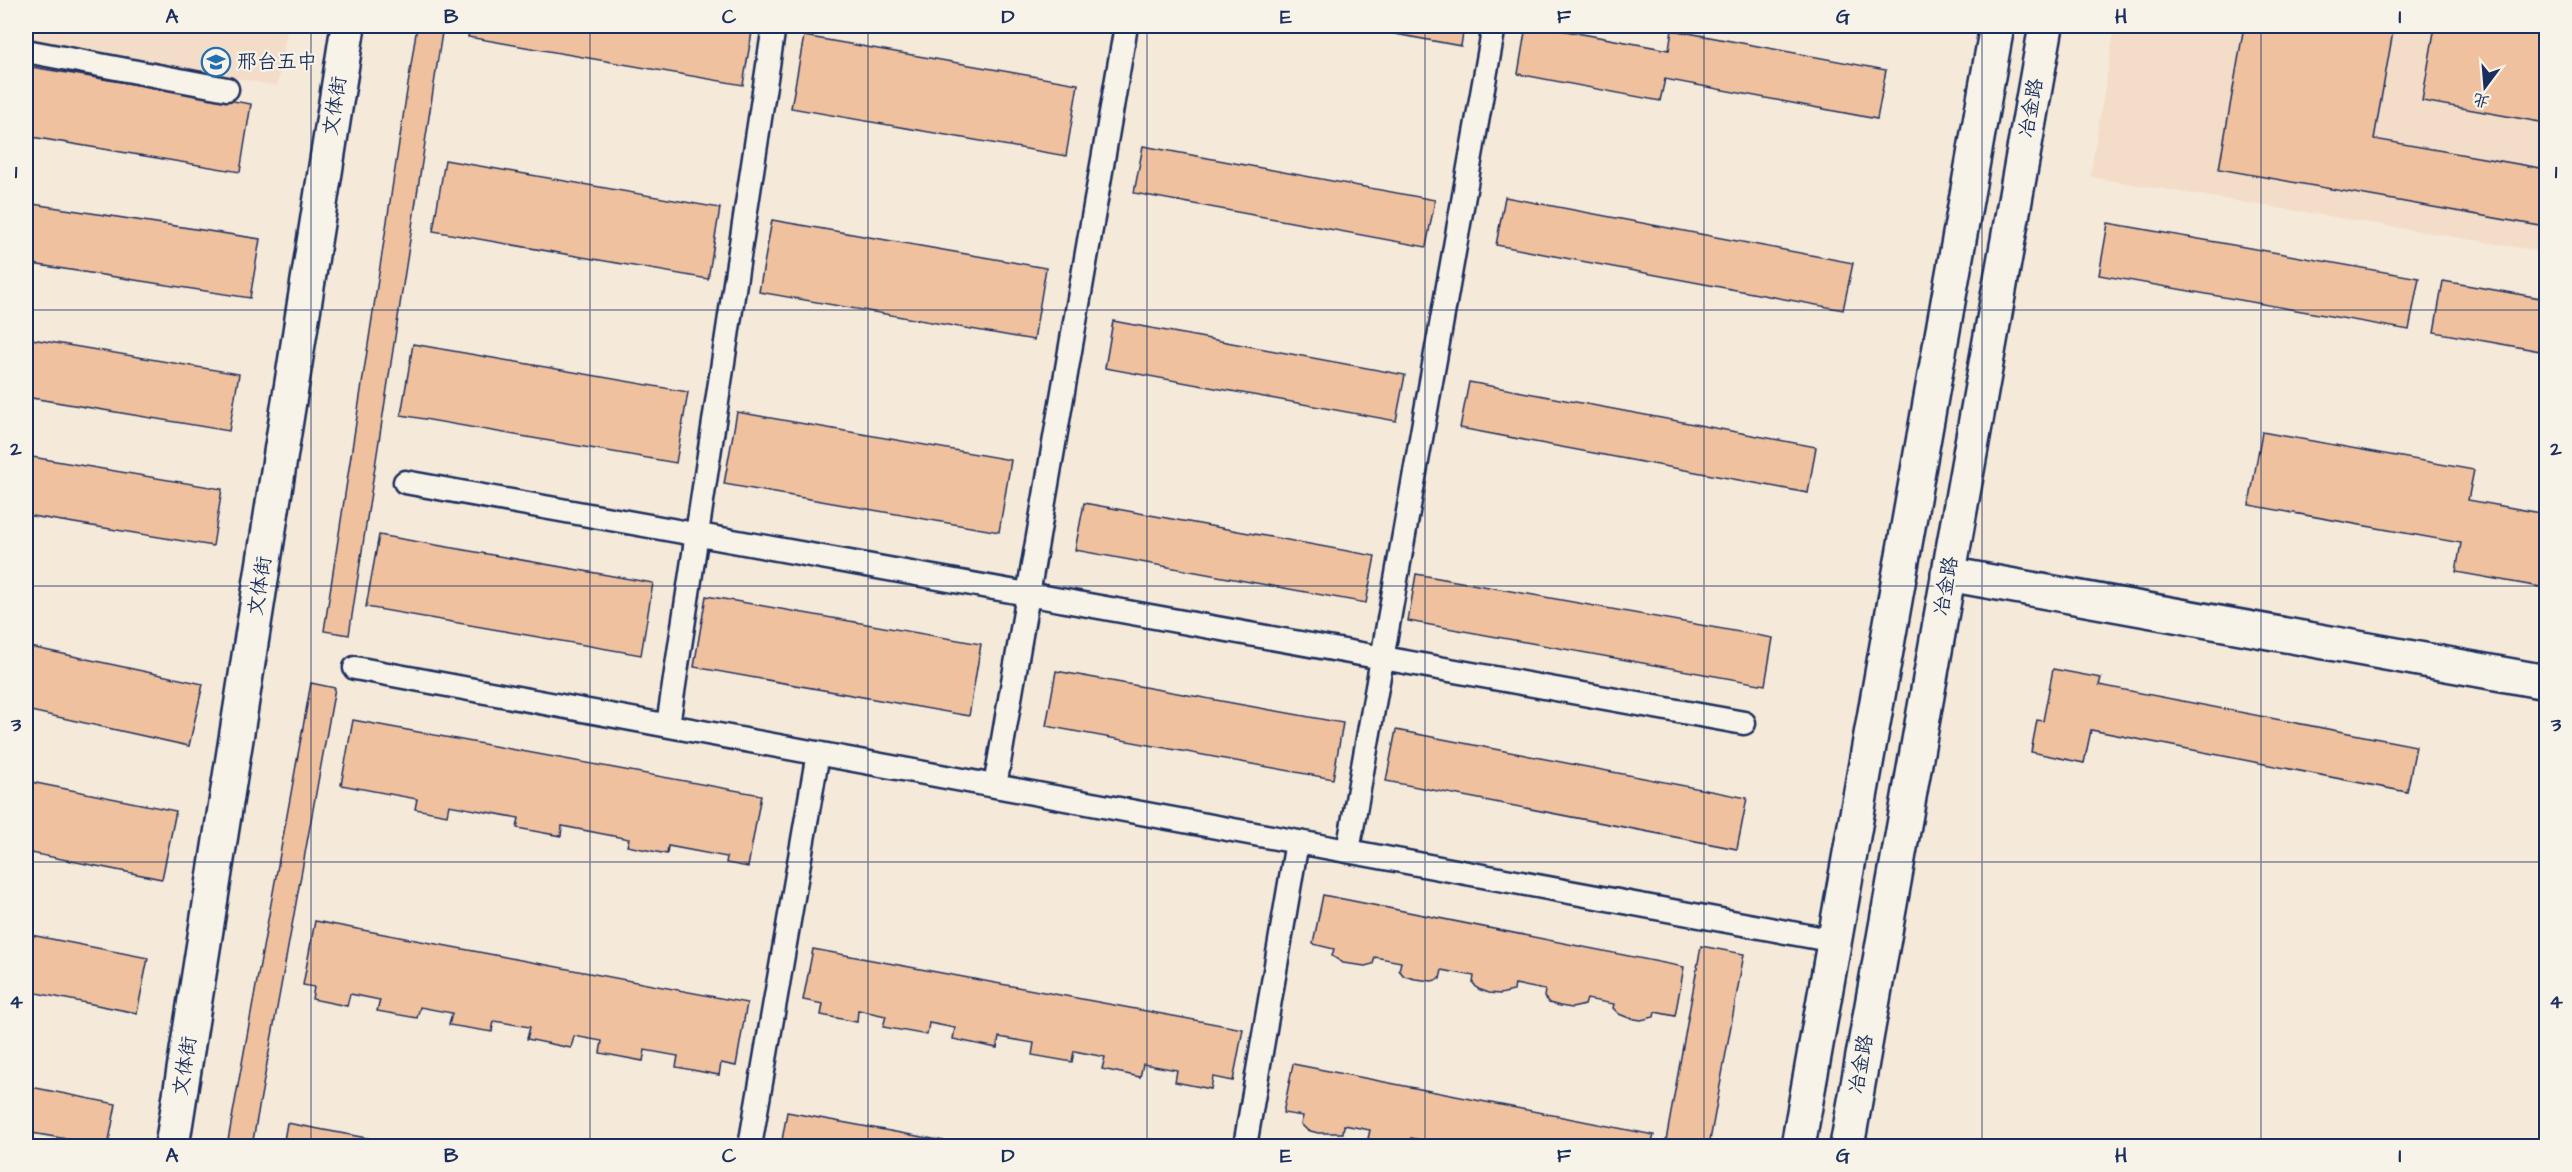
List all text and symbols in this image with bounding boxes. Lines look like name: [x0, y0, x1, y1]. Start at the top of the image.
text: A: [166, 3, 179, 31]
text: B: [444, 3, 459, 31]
text: C: [722, 3, 737, 31]
text: D: [1002, 3, 1015, 31]
text: E: [1280, 3, 1292, 31]
text: F: [1557, 3, 1572, 31]
text: G: [1836, 3, 1850, 31]
text: H: [2115, 3, 2127, 31]
text: I: [2398, 3, 2402, 31]
school or university icon: 邢台五中: [200, 46, 232, 78]
place label: 邢台五中: [237, 48, 317, 76]
north arrow: [2455, 57, 2515, 117]
street label: 文体街: [316, 74, 354, 138]
street label: 冶金路: [2012, 75, 2050, 140]
text: 北: [2470, 88, 2492, 113]
text: 1: [15, 158, 18, 186]
text: 1: [2555, 158, 2558, 186]
text: 2: [9, 435, 22, 463]
text: 2: [2549, 435, 2562, 463]
street label: 冶金路: [1927, 553, 1965, 618]
street label: 文体街: [241, 554, 279, 618]
text: 3: [10, 711, 22, 739]
text: 3: [2550, 711, 2562, 739]
text: 4: [9, 988, 23, 1016]
text: 4: [2549, 988, 2563, 1016]
street label: 冶金路: [1842, 1031, 1880, 1096]
street label: 文体街: [166, 1034, 204, 1098]
text: A: [166, 1142, 179, 1170]
text: B: [444, 1142, 459, 1170]
text: C: [722, 1142, 737, 1170]
text: D: [1002, 1142, 1015, 1170]
text: E: [1280, 1142, 1292, 1170]
text: F: [1557, 1142, 1572, 1170]
text: G: [1836, 1142, 1850, 1170]
text: H: [2115, 1142, 2127, 1170]
text: I: [2398, 1142, 2402, 1170]

